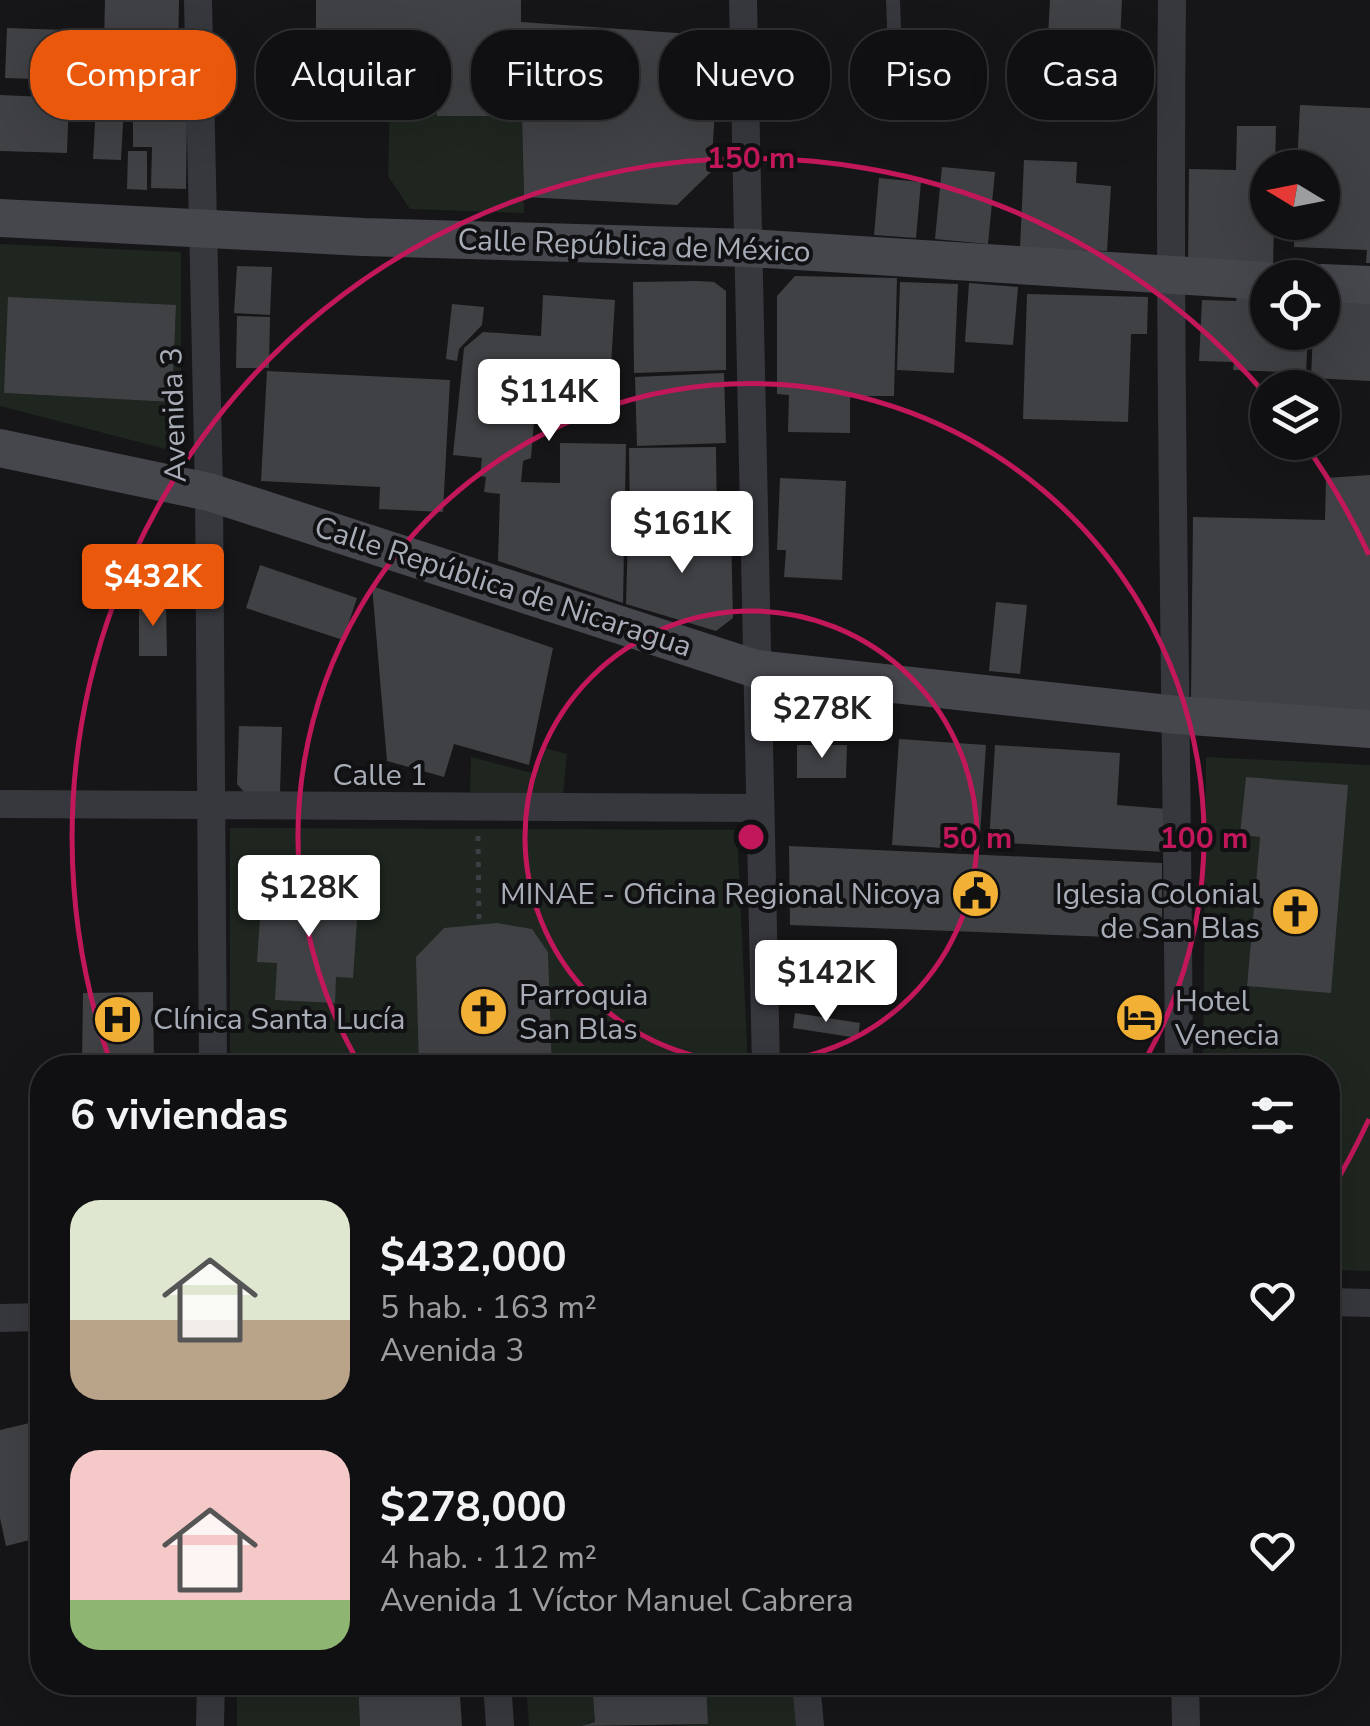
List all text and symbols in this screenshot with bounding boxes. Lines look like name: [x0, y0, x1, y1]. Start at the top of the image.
chip: Comprar: [30, 30, 236, 120]
chip: Alquilar: [256, 30, 451, 120]
chip: Filtros: [471, 30, 639, 120]
chip: Nuevo: [659, 30, 830, 120]
chip: Piso: [850, 30, 987, 120]
chip: Casa: [1007, 30, 1154, 120]
text: 150 m: [707, 138, 795, 179]
north arrow: [1250, 150, 1340, 240]
map controls: [1250, 150, 1340, 460]
street label: Calle República de México: [457, 219, 811, 273]
button: locate: [1250, 260, 1340, 350]
street label: Avenida 3: [151, 347, 197, 483]
pin: $114K: [479, 359, 619, 444]
text: $114K: [500, 370, 598, 413]
button: layers: [1250, 370, 1340, 460]
pin: $161K: [612, 491, 752, 576]
text: $161K: [633, 502, 731, 545]
street label: Calle República de Nicaragua: [309, 507, 697, 667]
pin: $432K: [83, 544, 223, 629]
text: $432K: [104, 555, 202, 598]
pin: $278K: [752, 676, 892, 761]
text: $278K: [773, 687, 871, 730]
street label: Calle 1: [333, 755, 427, 796]
text: 50 m: [942, 818, 1012, 859]
text: 100 m: [1160, 818, 1248, 859]
centre of rings: [733, 819, 769, 855]
pin: $128K: [239, 855, 379, 940]
text: $128K: [260, 866, 358, 909]
public building icon: MINAE - Oficina Regional Nicoya: [950, 868, 1002, 920]
place label: MINAE - Oficina Regional Nicoya: [500, 874, 941, 915]
place label: Iglesia Colonial de San Blas: [1055, 874, 1260, 949]
church icon: Iglesia Colonial de San Blas: [1269, 885, 1321, 937]
pin: $142K: [756, 940, 896, 1025]
text: $142K: [777, 951, 875, 994]
place label: Parroquia San Blas: [519, 975, 648, 1050]
place label: Hotel Venecia: [1174, 981, 1280, 1056]
church icon: Parroquia San Blas: [458, 986, 510, 1038]
hotel icon: Hotel Venecia: [1114, 992, 1166, 1044]
hospital icon: Clínica Santa Lucía: [92, 993, 144, 1045]
place label: Clínica Santa Lucía: [153, 999, 405, 1040]
text: 6 viviendas: [70, 1087, 288, 1144]
icon: filters: [1245, 1088, 1300, 1143]
text: $432,000: [380, 1229, 567, 1286]
icon: home: [150, 1240, 270, 1360]
icon: heart: [1245, 1273, 1300, 1328]
text: 5 hab. · 163 m²: [380, 1286, 597, 1329]
text: Avenida 3: [380, 1329, 524, 1372]
text: $278,000: [380, 1479, 567, 1536]
icon: home: [150, 1490, 270, 1610]
icon: heart: [1245, 1523, 1300, 1578]
text: 4 hab. · 112 m²: [380, 1536, 597, 1579]
text: Avenida 1 Víctor Manuel Cabrera: [380, 1579, 854, 1622]

